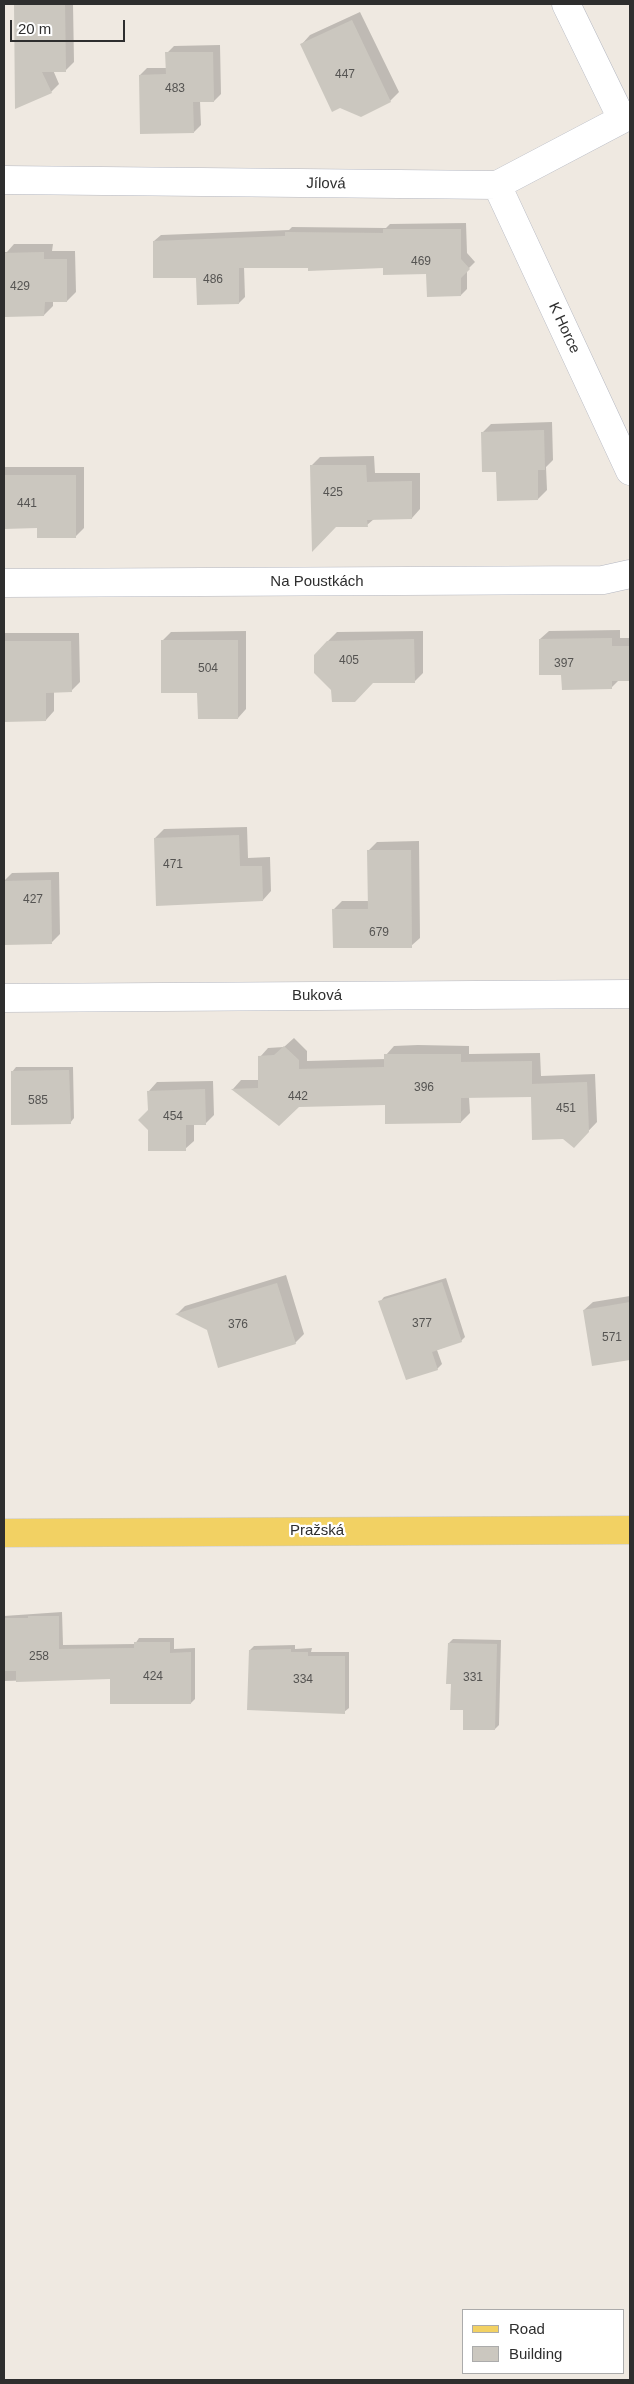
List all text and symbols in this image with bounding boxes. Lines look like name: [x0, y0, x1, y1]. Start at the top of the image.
scale bar: [12, 10, 128, 42]
text: 20 m: [18, 20, 51, 37]
house number: 447: [335, 68, 355, 82]
house number: 483: [165, 82, 185, 96]
street label: Jílová: [306, 175, 346, 193]
house number: 469: [411, 255, 431, 269]
house number: 486: [203, 273, 223, 287]
house number: 429: [10, 280, 30, 294]
street label: K Horce: [544, 300, 584, 356]
house number: 425: [323, 486, 343, 500]
house number: 441: [17, 497, 37, 511]
street label: Na Poustkách: [270, 573, 364, 591]
house number: 405: [339, 654, 359, 668]
house number: 397: [554, 657, 574, 671]
house number: 504: [198, 662, 218, 676]
house number: 471: [163, 858, 183, 872]
house number: 427: [23, 893, 43, 907]
house number: 679: [369, 926, 389, 940]
street label: Buková: [292, 987, 342, 1005]
house number: 396: [414, 1081, 434, 1095]
house number: 442: [288, 1090, 308, 1104]
house number: 585: [28, 1094, 48, 1108]
house number: 451: [556, 1102, 576, 1116]
house number: 454: [163, 1110, 183, 1124]
house number: 377: [412, 1317, 432, 1331]
house number: 376: [228, 1318, 248, 1332]
house number: 571: [602, 1331, 622, 1345]
street label: Pražská: [290, 1522, 344, 1540]
house number: 258: [29, 1650, 49, 1664]
house number: 424: [143, 1670, 163, 1684]
house number: 331: [463, 1671, 483, 1685]
house number: 334: [293, 1673, 313, 1687]
legend: [462, 2309, 624, 2374]
text: Road: [509, 2320, 545, 2337]
text: Building: [509, 2345, 562, 2362]

